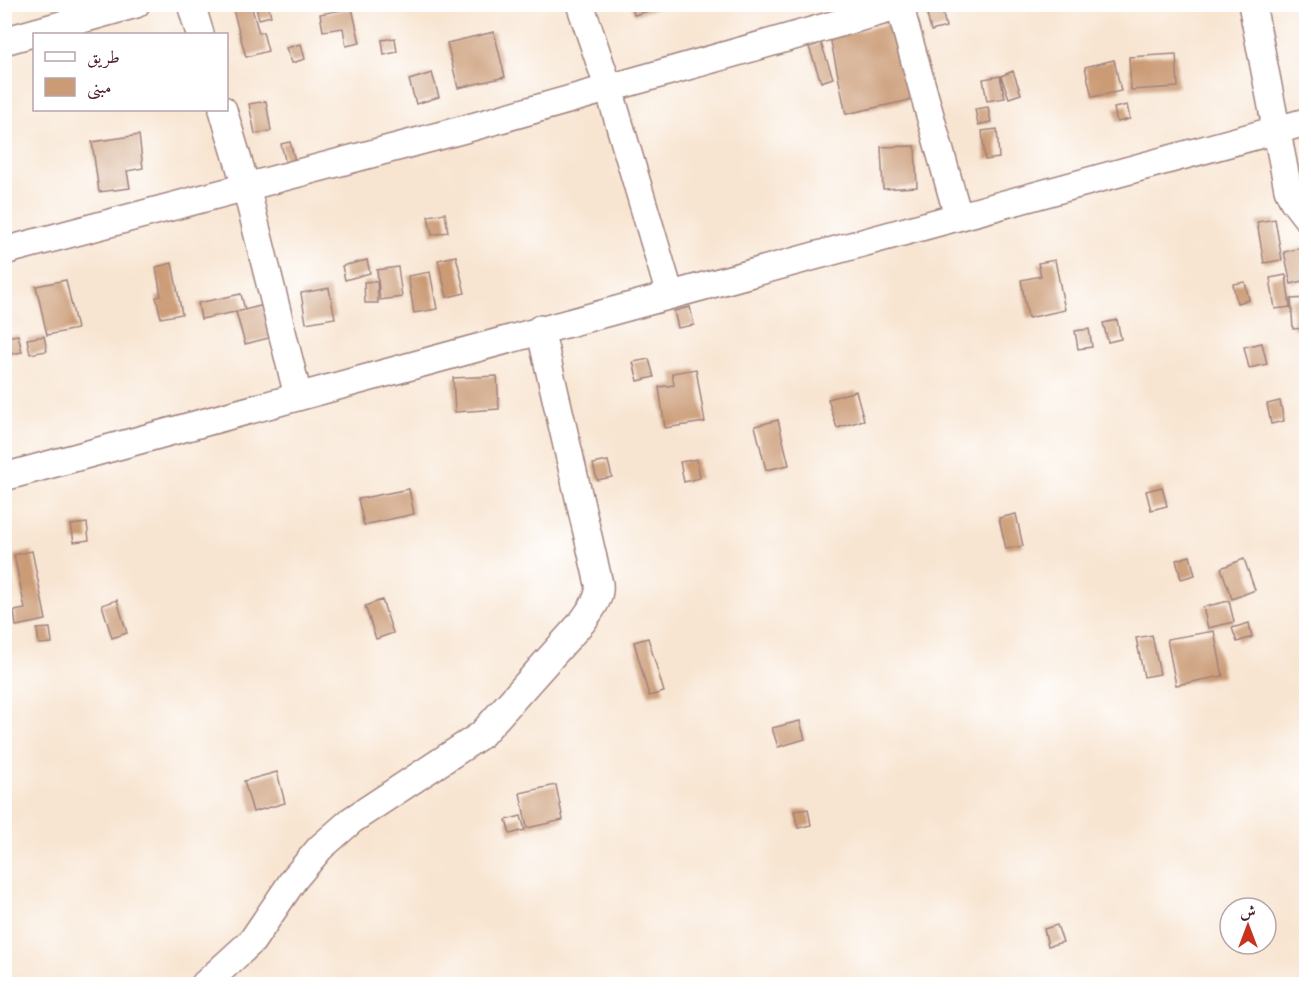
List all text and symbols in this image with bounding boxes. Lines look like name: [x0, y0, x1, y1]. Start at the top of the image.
legend: [33, 33, 228, 111]
text: طريق: [87, 46, 120, 69]
text: مبنى: [87, 76, 112, 100]
north arrow: [1218, 896, 1278, 956]
text: ش: [1240, 902, 1256, 922]

